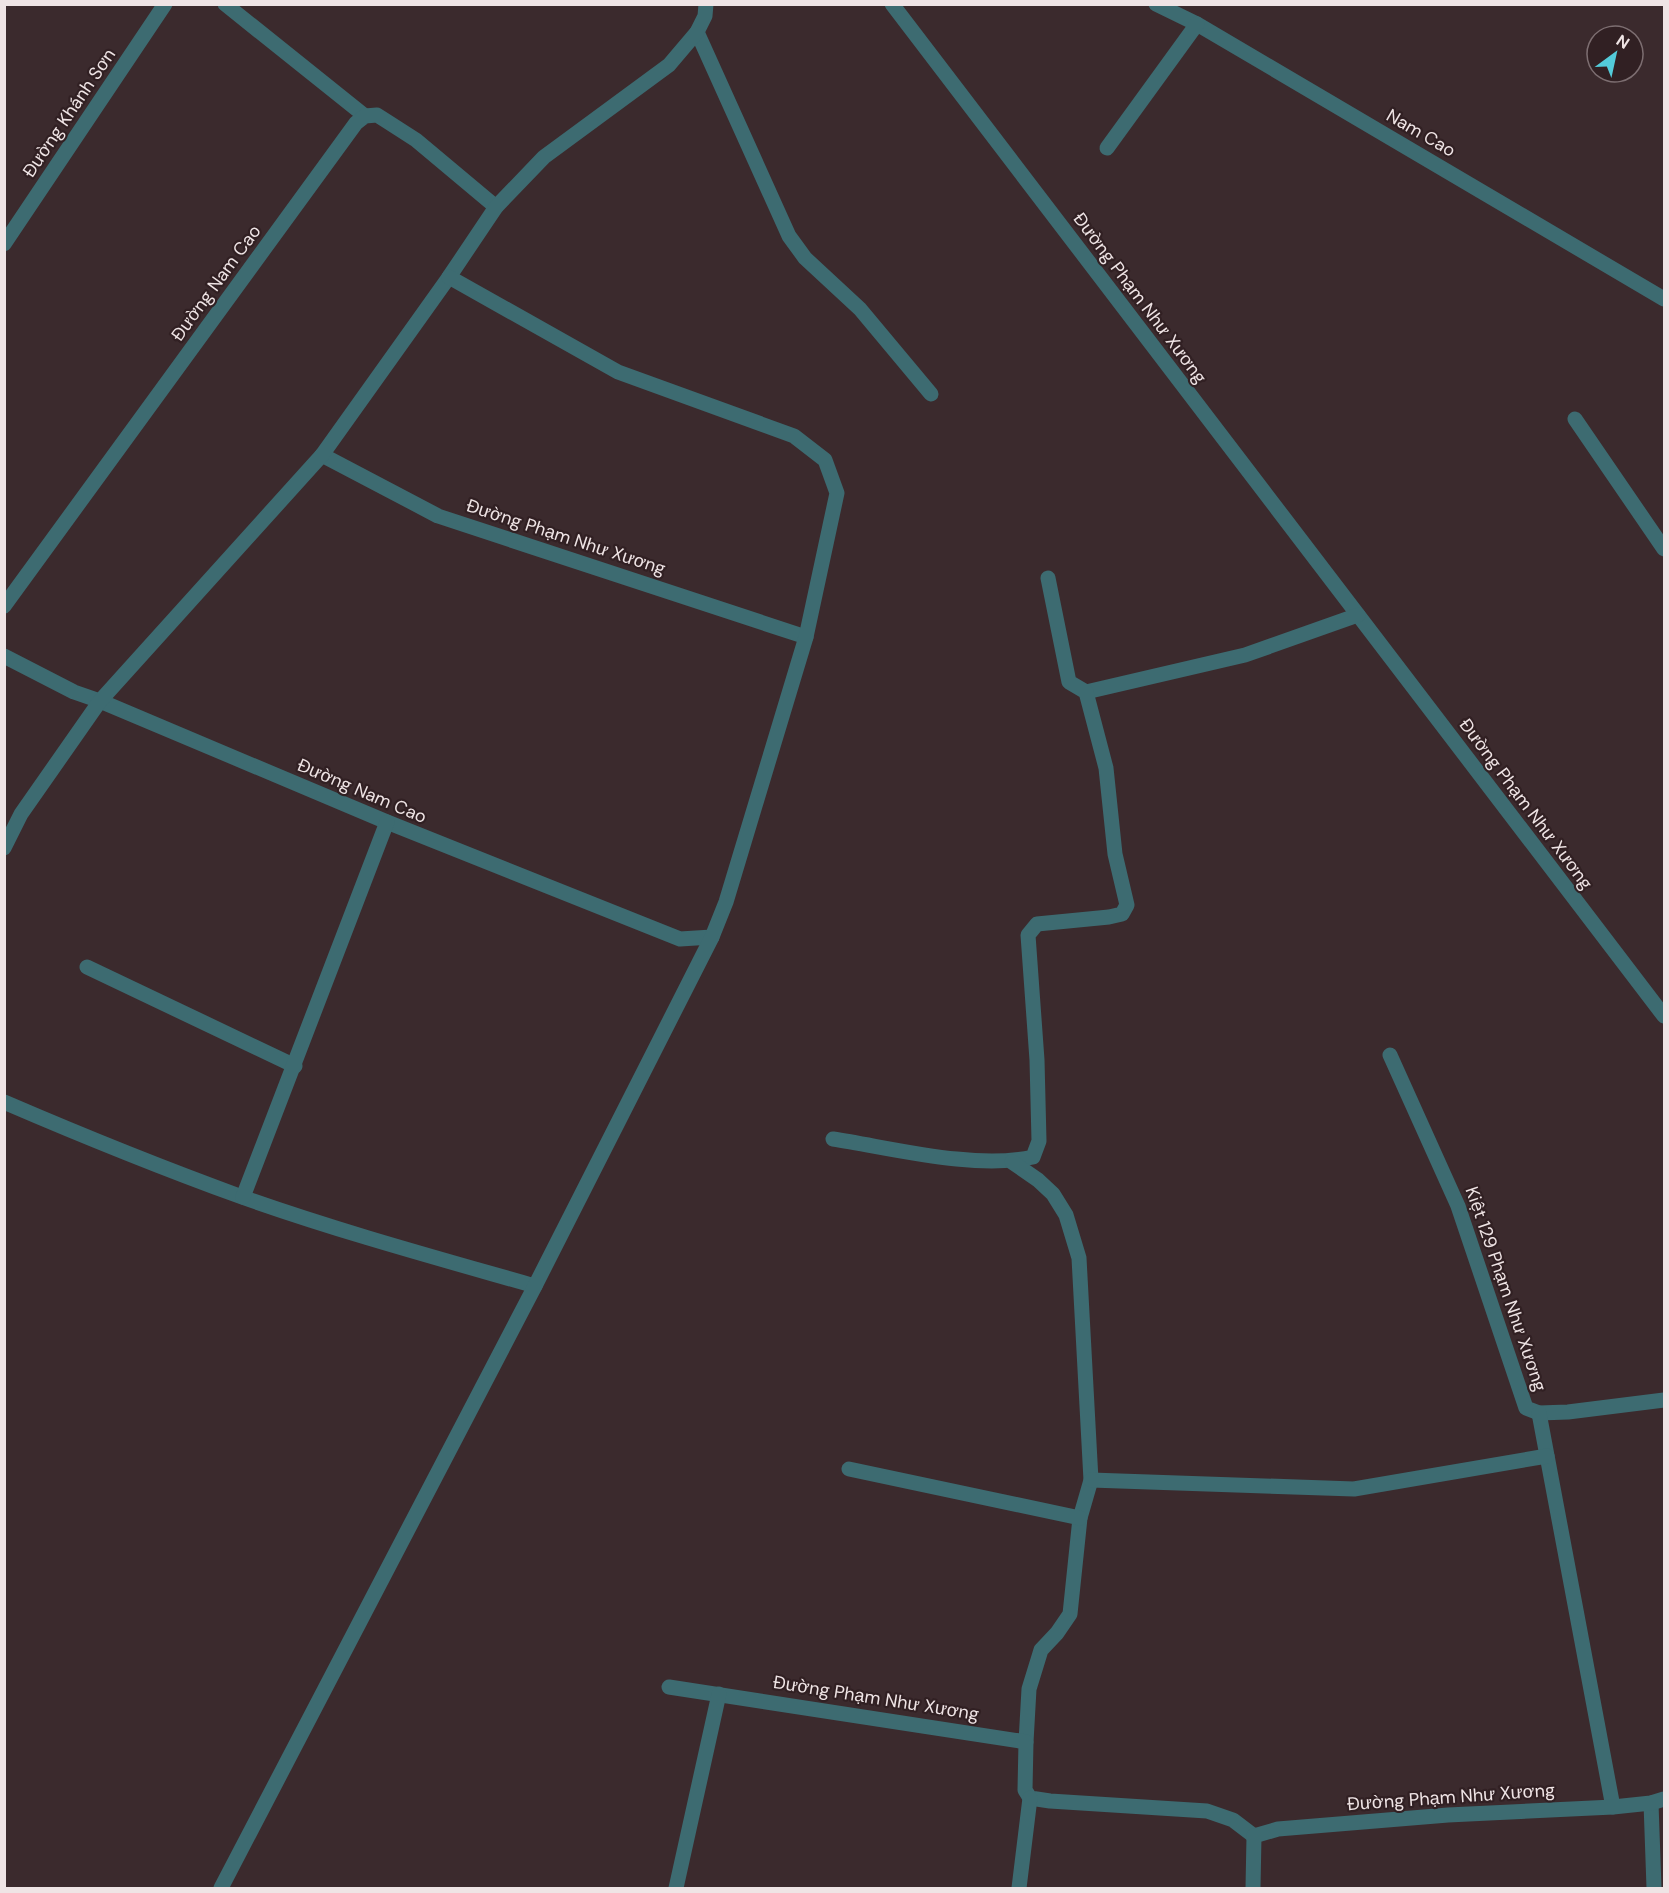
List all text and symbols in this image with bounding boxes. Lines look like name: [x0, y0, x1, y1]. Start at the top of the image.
north arrow: [1585, 24, 1645, 84]
text: N: [1612, 30, 1634, 54]
street label: Đường Khánh Sơn: [17, 44, 121, 182]
street label: Nam Cao: [1382, 103, 1460, 163]
street label: Đường Phạm Như Xương: [1068, 208, 1212, 388]
street label: Đường Nam Cao: [166, 220, 266, 346]
street label: Đường Phạm Như Xương: [463, 493, 669, 581]
street label: Đường Phạm Như Xương: [1454, 714, 1598, 894]
street label: Đường Nam Cao: [294, 753, 430, 829]
street label: Kiệt 129 Phạm Như Xương: [1460, 1183, 1552, 1395]
street label: Đường Phạm Như Xương: [771, 1670, 981, 1726]
street label: Đường Phạm Như Xương: [1346, 1778, 1556, 1816]

